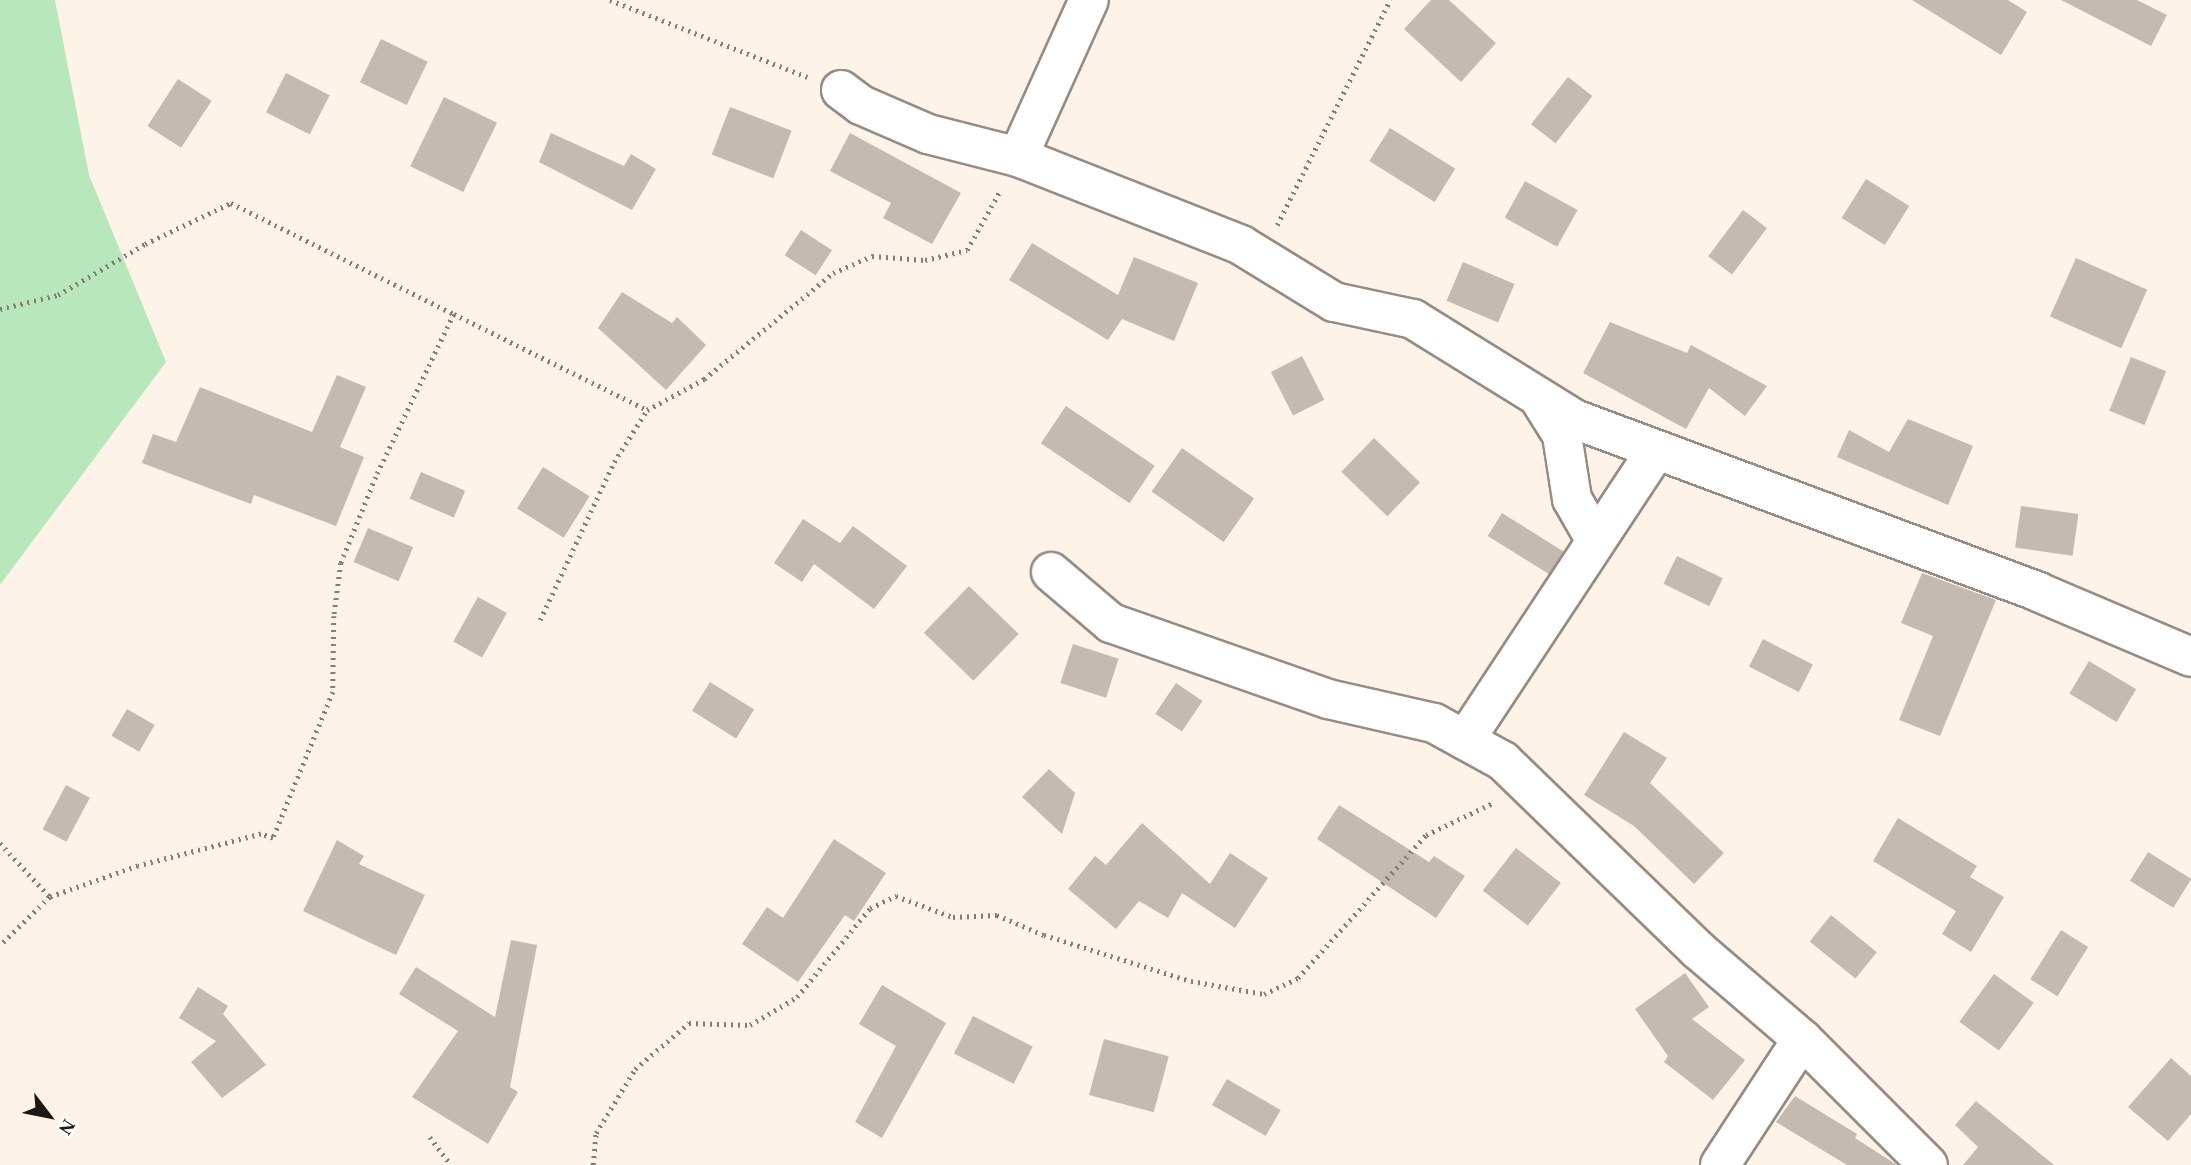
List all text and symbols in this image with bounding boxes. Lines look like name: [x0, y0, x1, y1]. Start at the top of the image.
north arrow: [14, 1081, 84, 1151]
text: N: [55, 1116, 80, 1139]

